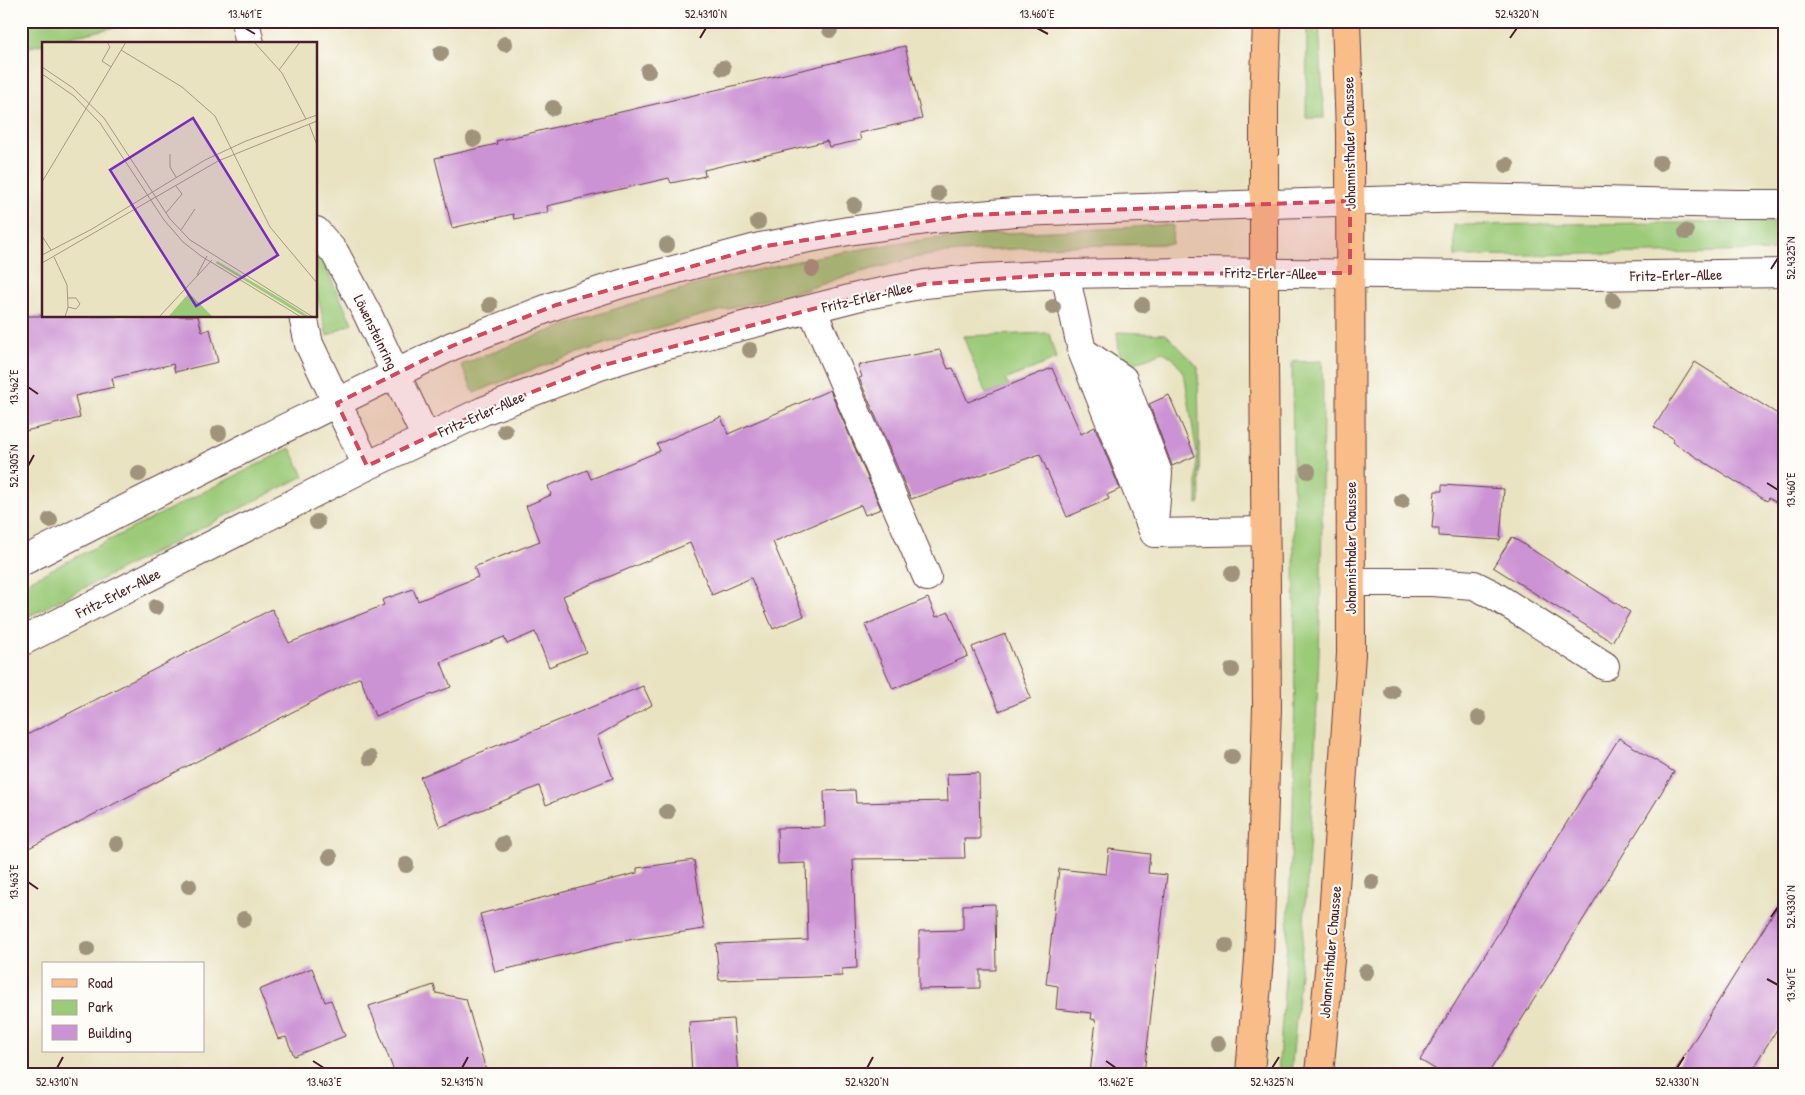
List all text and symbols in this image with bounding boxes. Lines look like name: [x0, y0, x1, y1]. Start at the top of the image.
text: 13.461°E: [228, 5, 263, 22]
text: 52.4310°N: [685, 5, 727, 22]
text: 13.460°E: [1019, 5, 1055, 22]
text: 52.4320°N: [1495, 5, 1539, 22]
inset map: [42, 42, 318, 318]
street label: Johannisthaler Chaussee: [1337, 76, 1361, 210]
text: 52.4325°N: [1782, 237, 1799, 280]
street label: Fritz-Erler-Allee: [1224, 262, 1317, 284]
street label: Fritz-Erler-Allee: [1629, 264, 1722, 286]
street label: Fritz-Erler-Allee: [819, 276, 914, 318]
street label: Löwensteinring: [349, 291, 403, 373]
text: 13.462°E: [5, 369, 22, 405]
street label: Fritz-Erler-Allee: [434, 386, 527, 443]
text: 52.4305°N: [5, 445, 22, 487]
text: 13.460°E: [1782, 472, 1799, 508]
street label: Johannisthaler Chaussee: [1340, 482, 1361, 614]
street label: Fritz-Erler-Allee: [71, 563, 164, 624]
text: 13.463°E: [5, 864, 22, 900]
street label: Johannisthaler Chaussee: [1314, 885, 1346, 1019]
text: 52.4330°N: [1782, 885, 1799, 929]
legend: [42, 962, 205, 1052]
text: 13.461°E: [1782, 967, 1799, 1002]
text: Road: [88, 972, 113, 993]
text: Park: [88, 996, 113, 1017]
text: Building: [88, 1022, 132, 1043]
text: 52.4310°N: [36, 1073, 78, 1090]
text: 13.463°E: [306, 1073, 342, 1090]
text: 52.4315°N: [441, 1073, 483, 1090]
text: 52.4320°N: [845, 1073, 889, 1090]
text: 13.462°E: [1098, 1073, 1134, 1090]
text: 52.4325°N: [1251, 1073, 1294, 1090]
text: 52.4330°N: [1655, 1073, 1699, 1090]

